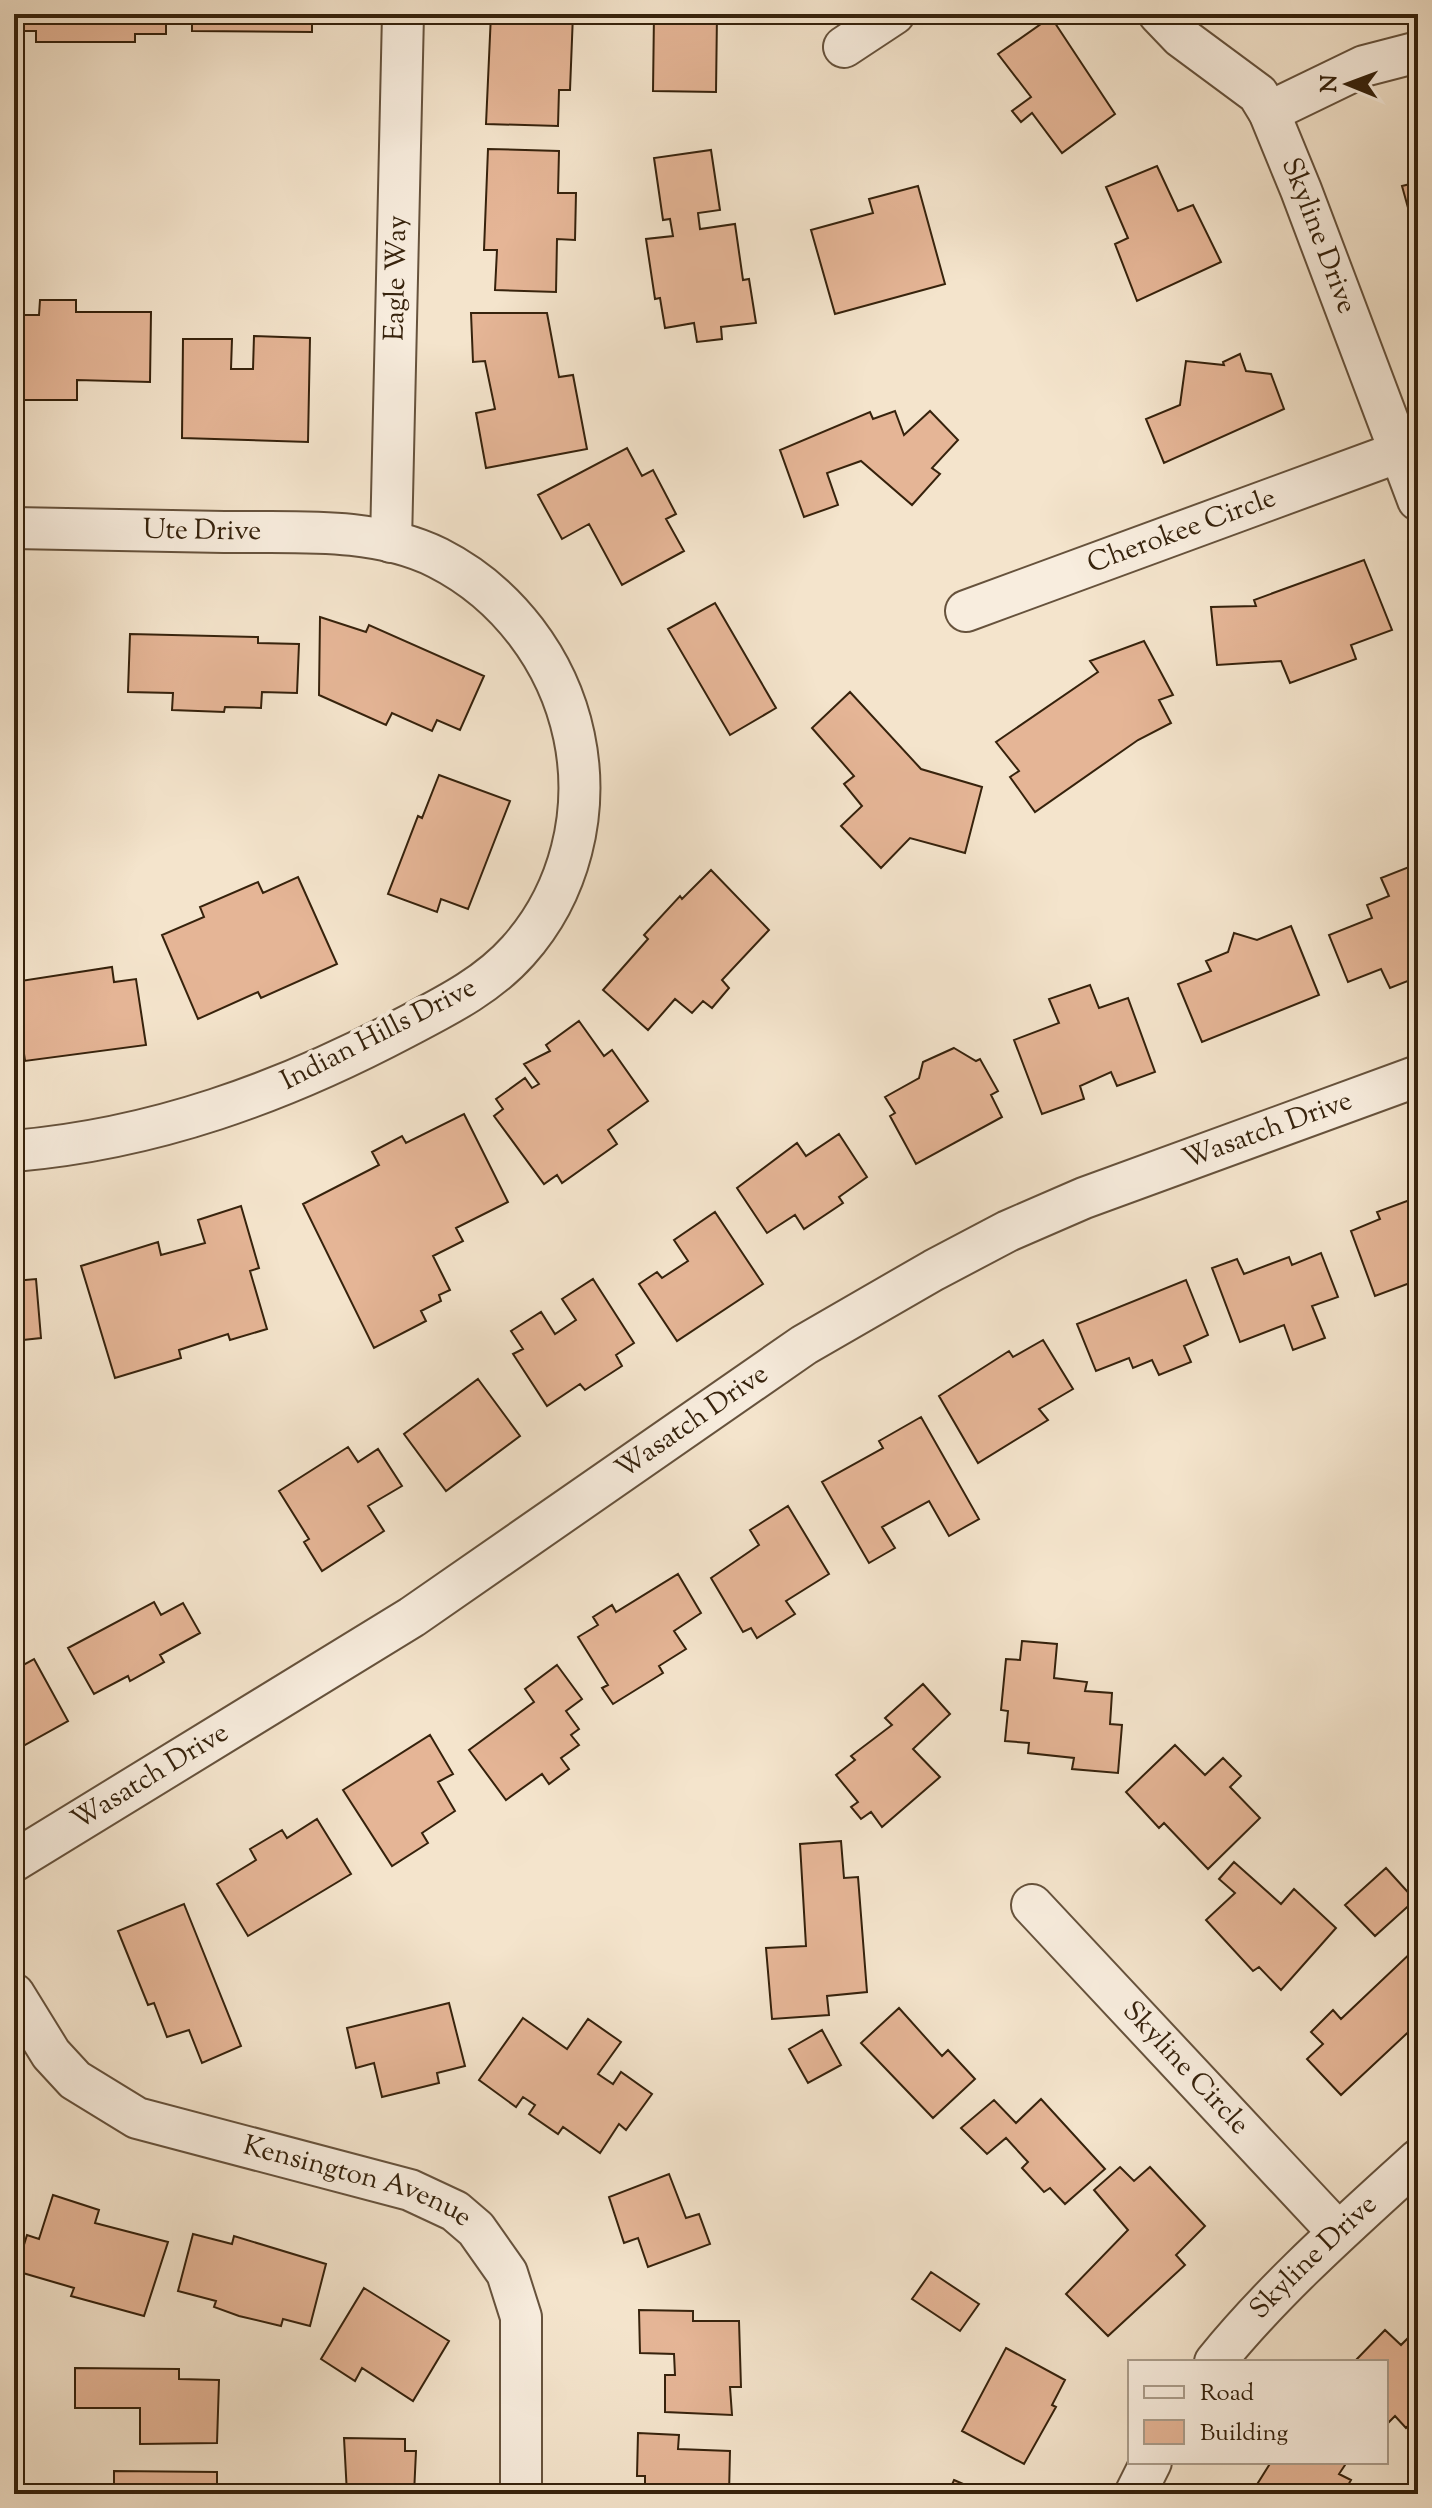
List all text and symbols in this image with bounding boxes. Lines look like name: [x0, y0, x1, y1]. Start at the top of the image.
north arrow: [1308, 44, 1388, 124]
text: N: [1315, 74, 1347, 93]
street label: Skyline Drive: [1270, 152, 1366, 320]
street label: Eagle Way: [376, 215, 418, 341]
street label: Cherokee Circle: [1082, 479, 1282, 585]
street label: Ute Drive: [142, 511, 261, 552]
street label: Indian Hills Drive: [274, 968, 484, 1102]
street label: Wasatch Drive: [1177, 1082, 1358, 1180]
street label: Wasatch Drive: [608, 1355, 777, 1490]
street label: Wasatch Drive: [64, 1714, 237, 1841]
street label: Skyline Circle: [1112, 1993, 1258, 2144]
street label: Kensington Avenue: [238, 2127, 481, 2237]
street label: Skyline Drive: [1241, 2186, 1387, 2329]
legend: [1128, 2360, 1388, 2464]
text: Road: [1200, 2377, 1254, 2411]
text: Building: [1200, 2417, 1289, 2451]

